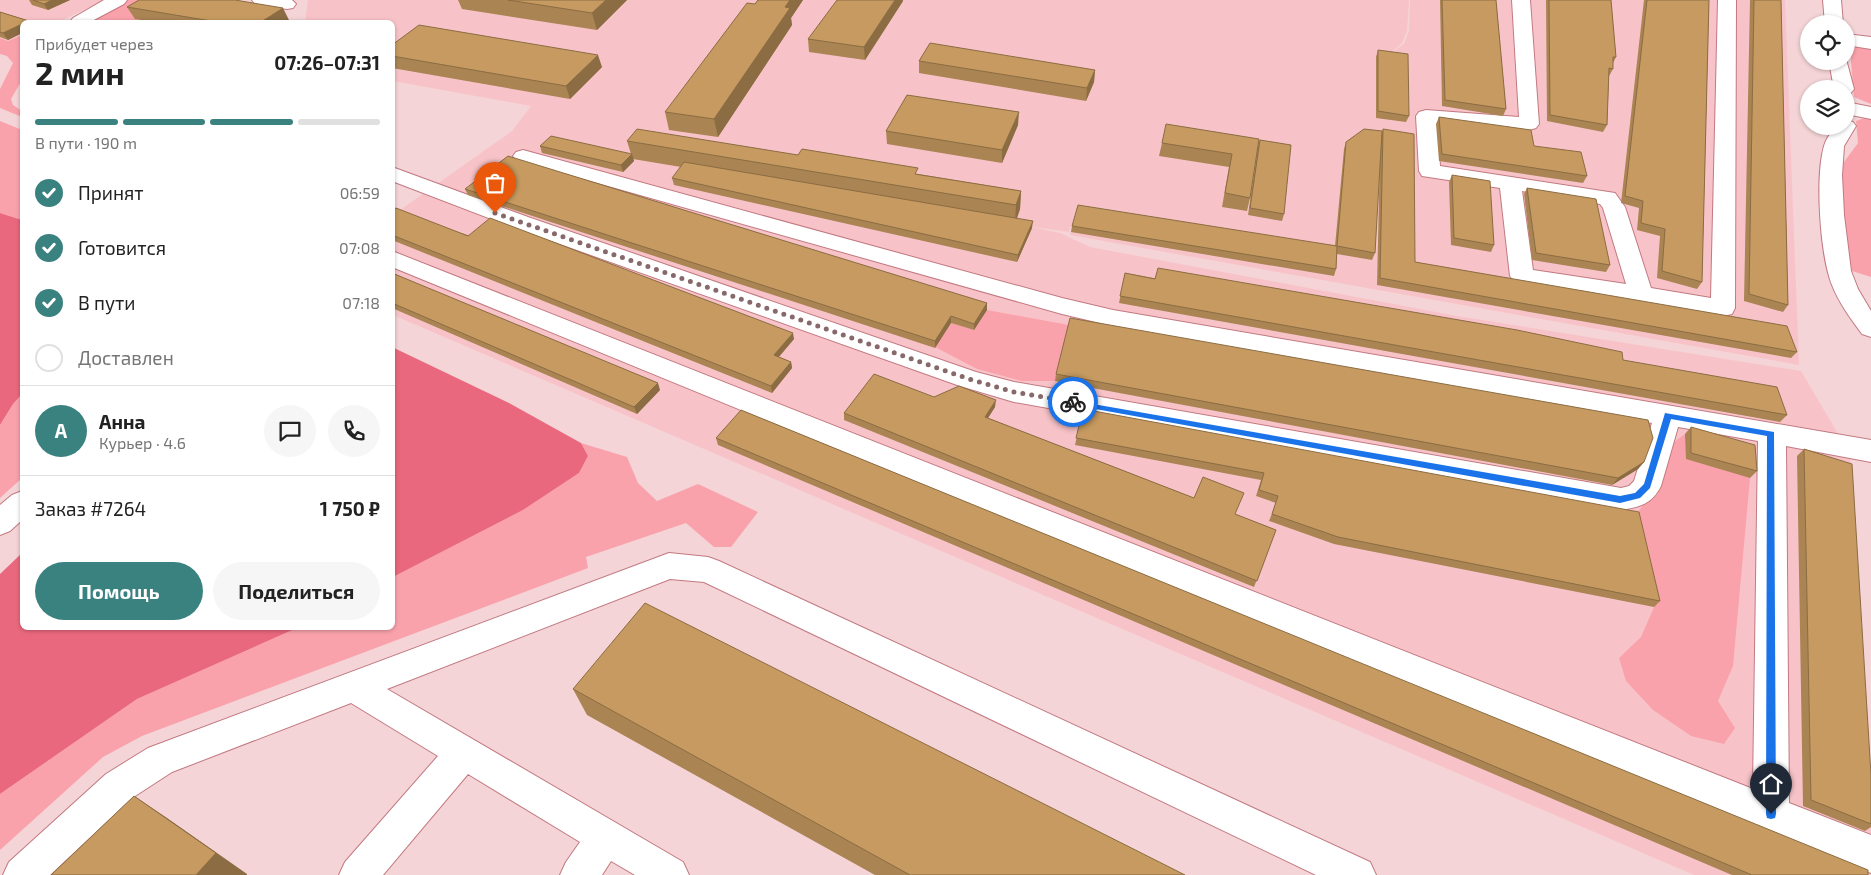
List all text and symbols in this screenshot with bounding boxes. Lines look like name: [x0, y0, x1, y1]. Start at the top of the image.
map controls: [1800, 15, 1855, 135]
button: locate: [1800, 15, 1855, 70]
text: Прибудет через: [35, 34, 153, 53]
text: 07:26–07:31: [274, 51, 380, 74]
text: 2 мин: [35, 53, 125, 91]
button: layers: [1800, 80, 1855, 135]
text: В пути · 190 m: [35, 133, 137, 152]
pin: [474, 162, 516, 213]
icon: bag: [481, 169, 509, 197]
icon: check: [35, 179, 63, 207]
text: Принят: [78, 181, 144, 204]
text: 06:59: [340, 183, 380, 202]
icon: check: [35, 234, 63, 262]
text: Готовится: [78, 236, 166, 259]
text: 07:08: [339, 238, 380, 257]
icon: check: [35, 289, 63, 317]
text: В пути: [78, 291, 136, 314]
text: 07:18: [342, 293, 380, 312]
text: Доставлен: [78, 346, 174, 369]
courier: [1048, 377, 1098, 427]
icon: bike: [1059, 388, 1087, 416]
button: chat: [264, 405, 316, 457]
button: phone: [328, 405, 380, 457]
text: Анна: [99, 410, 145, 433]
text: А: [55, 419, 67, 442]
text: Курьер · 4.6: [99, 433, 186, 452]
text: Заказ #7264: [35, 497, 146, 520]
text: 1 750 ₽: [320, 497, 380, 520]
button: Помощь: [35, 562, 203, 620]
button: Поделиться: [213, 562, 380, 620]
pin: [1750, 763, 1792, 814]
icon: home: [1757, 770, 1785, 798]

